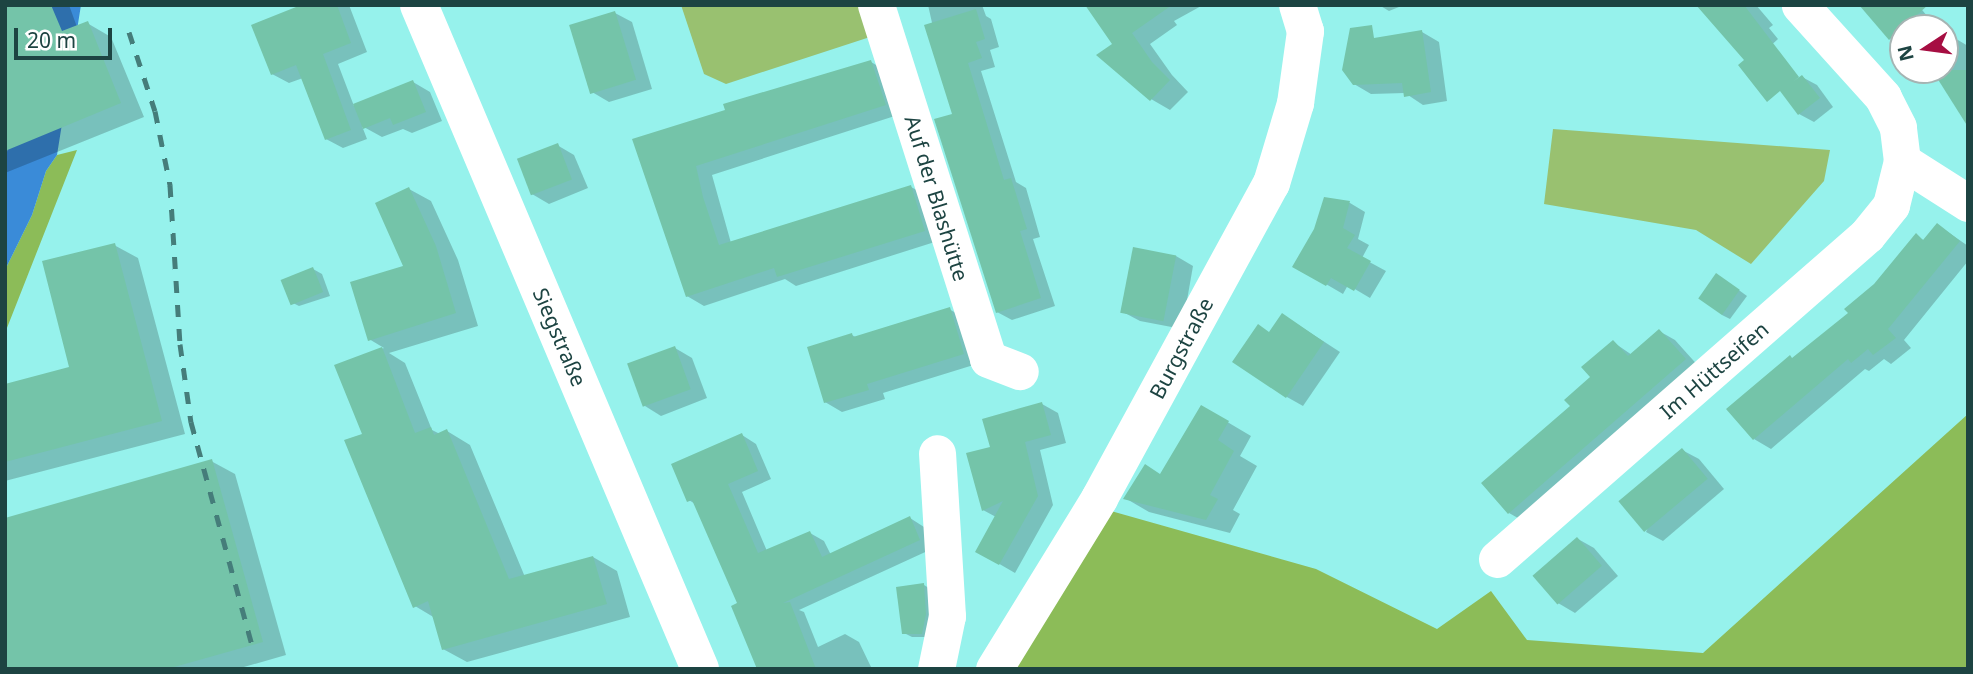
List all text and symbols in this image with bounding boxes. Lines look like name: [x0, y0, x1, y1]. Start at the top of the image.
scale bar: [18, 14, 116, 58]
north arrow: [1889, 14, 1959, 84]
text: 20 m: [27, 26, 76, 54]
text: N: [1891, 43, 1920, 64]
street label: Auf der Blashütte: [900, 112, 974, 284]
street label: Siegstraße: [528, 284, 592, 390]
street label: Burgstraße: [1144, 293, 1218, 403]
street label: Im Hüttseifen: [1655, 316, 1773, 424]

